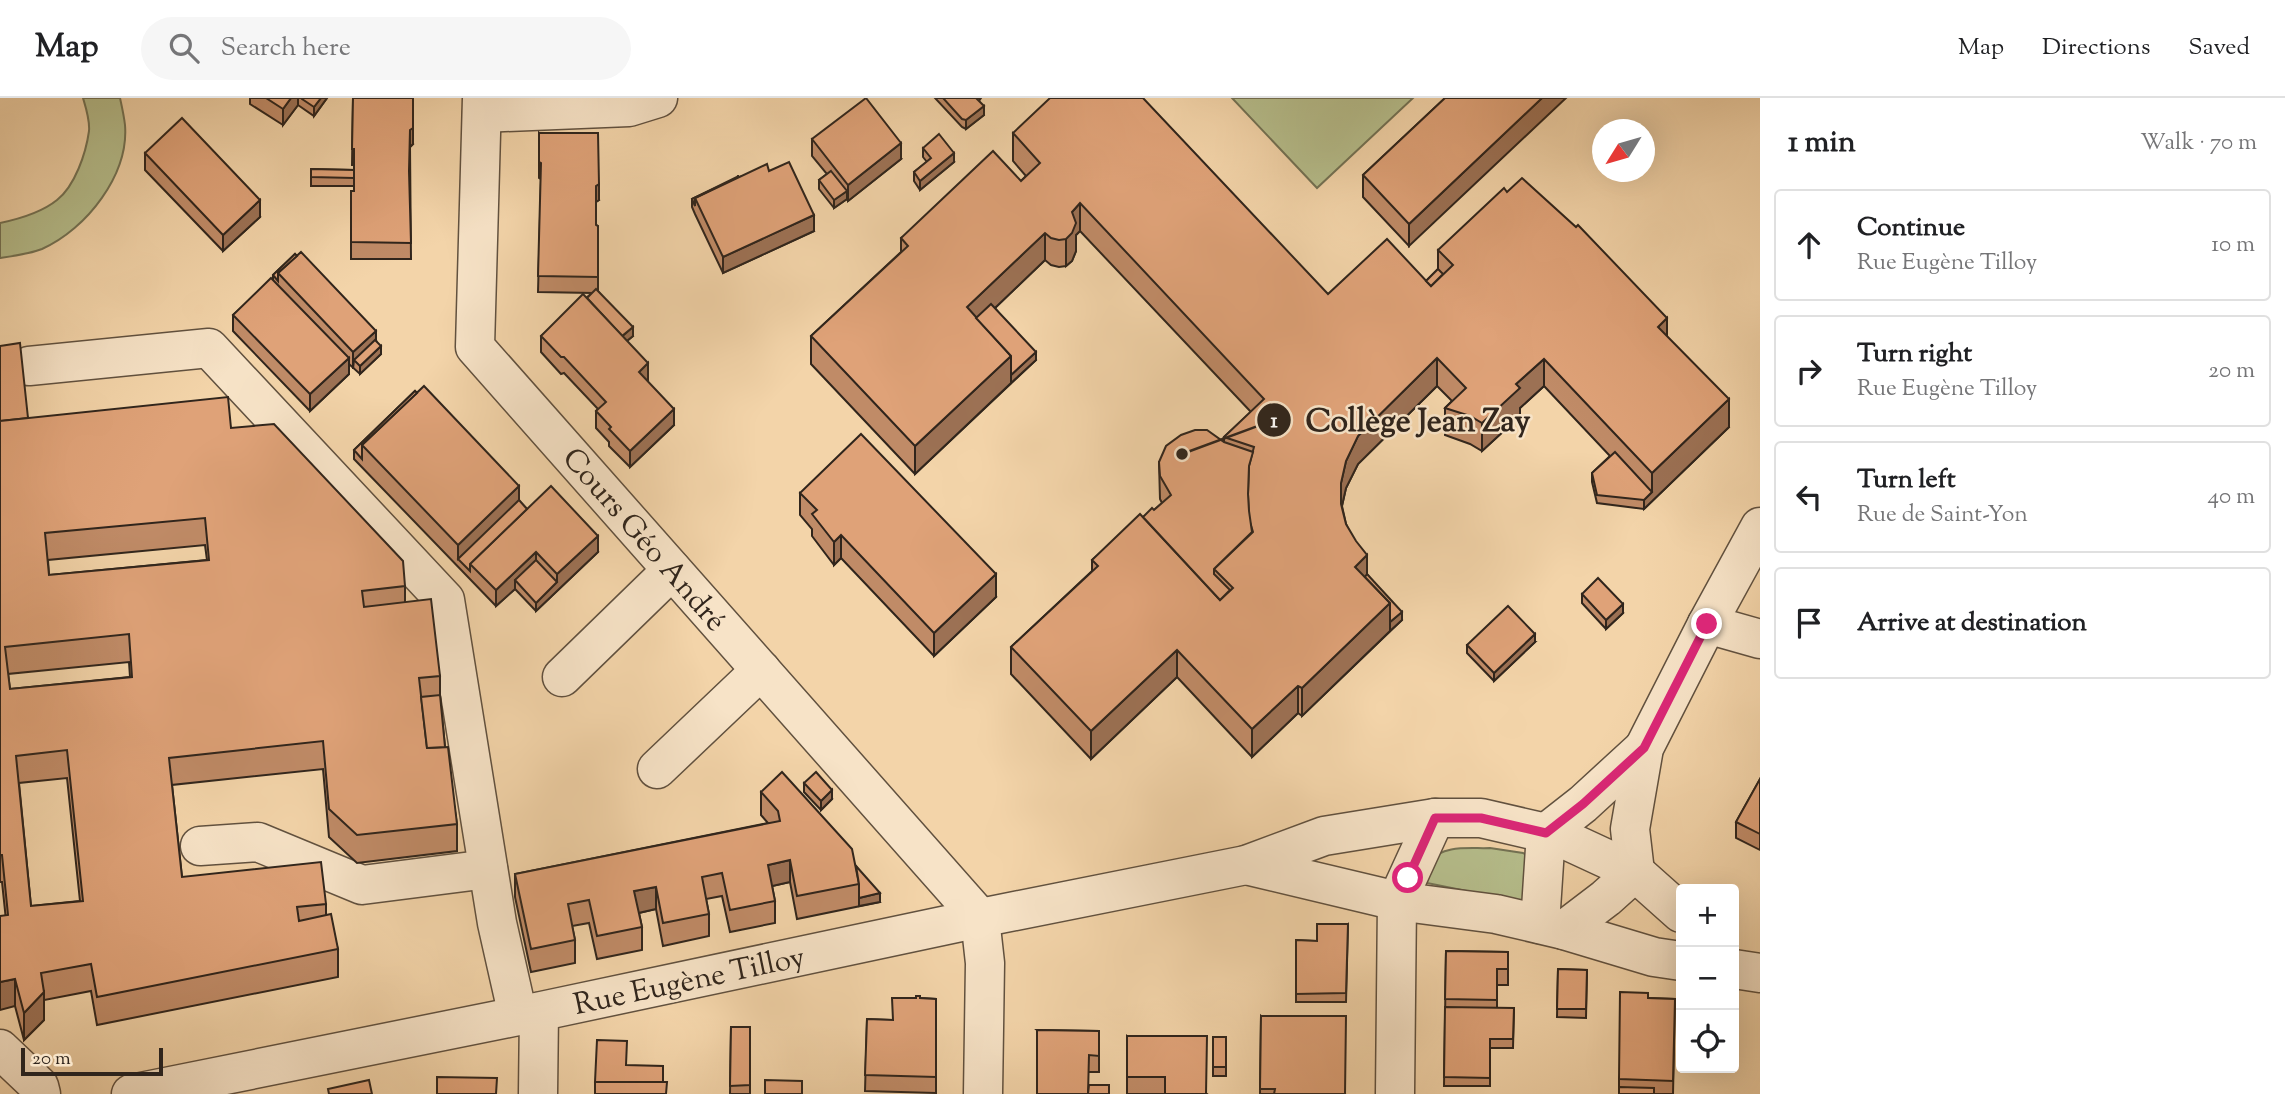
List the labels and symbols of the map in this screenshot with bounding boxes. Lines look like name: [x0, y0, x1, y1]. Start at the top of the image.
north arrow: [1592, 119, 1655, 182]
callout: Collège Jean Zay: [1257, 393, 1544, 446]
text: Collège Jean Zay: [1306, 400, 1530, 446]
text: 1: [1270, 407, 1278, 437]
street label: Cours Géo André: [551, 439, 735, 642]
route end: [1691, 608, 1722, 639]
route start: [1392, 862, 1423, 893]
street label: Rue Eugène Tilloy: [570, 937, 809, 1028]
scale bar: [21, 1045, 163, 1077]

